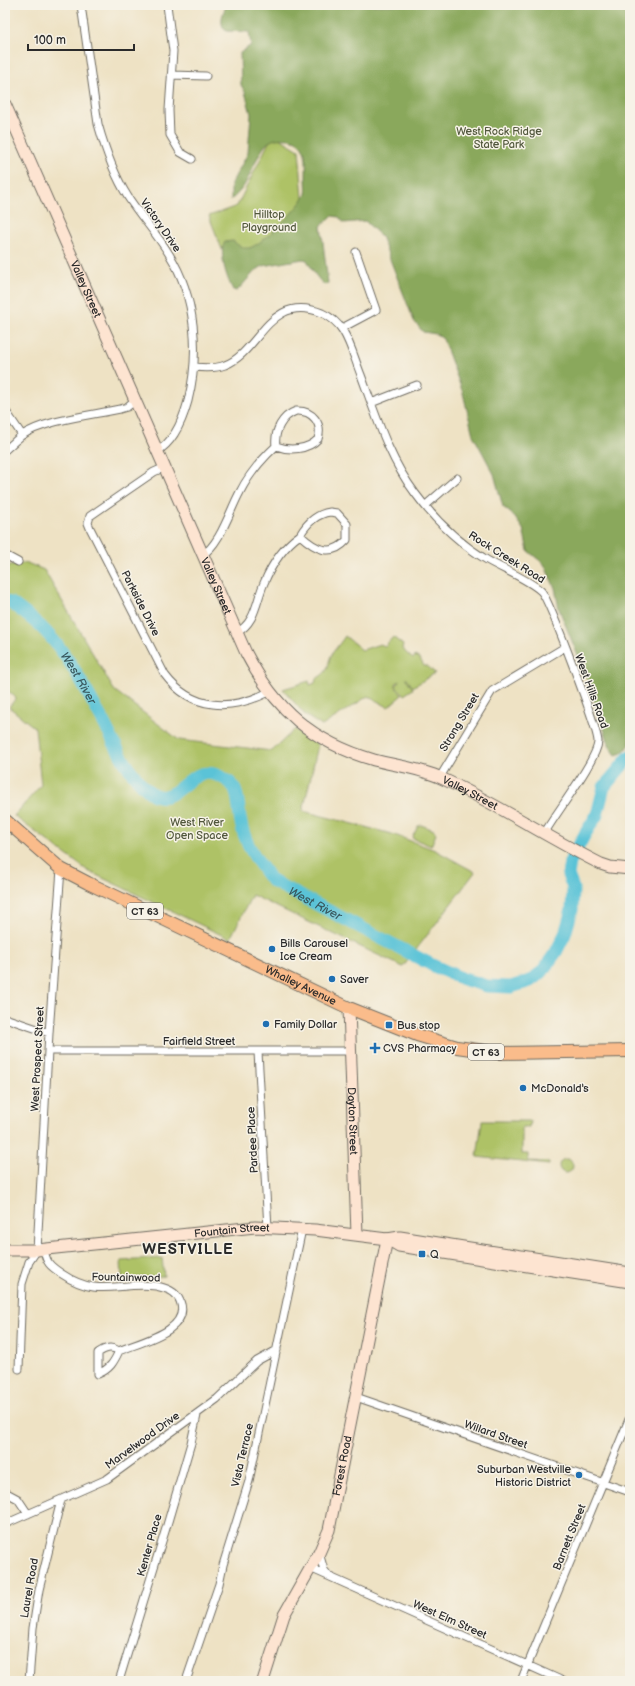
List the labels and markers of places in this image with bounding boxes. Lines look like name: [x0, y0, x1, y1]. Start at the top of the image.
place label: Bills Carousel Ice Cream: [280, 937, 348, 963]
marker: Bills Carousel Ice Cream: [267, 944, 277, 954]
place label: Saver: [340, 973, 370, 986]
marker: Saver: [327, 974, 337, 984]
place label: Family Dollar: [274, 1018, 338, 1031]
marker: Family Dollar: [261, 1019, 271, 1029]
place label: Bus stop: [397, 1019, 440, 1032]
marker: Bus stop: [384, 1020, 394, 1030]
place label: CVS Pharmacy: [383, 1042, 457, 1055]
marker: CVS Pharmacy: [370, 1043, 380, 1053]
place label: McDonald's: [531, 1082, 589, 1095]
marker: McDonald's: [518, 1083, 528, 1093]
place label: Q: [430, 1248, 439, 1261]
marker: Q: [417, 1249, 427, 1259]
place label: Suburban Westville Historic District: [477, 1463, 572, 1489]
marker: Suburban Westville Historic District: [574, 1470, 584, 1480]

